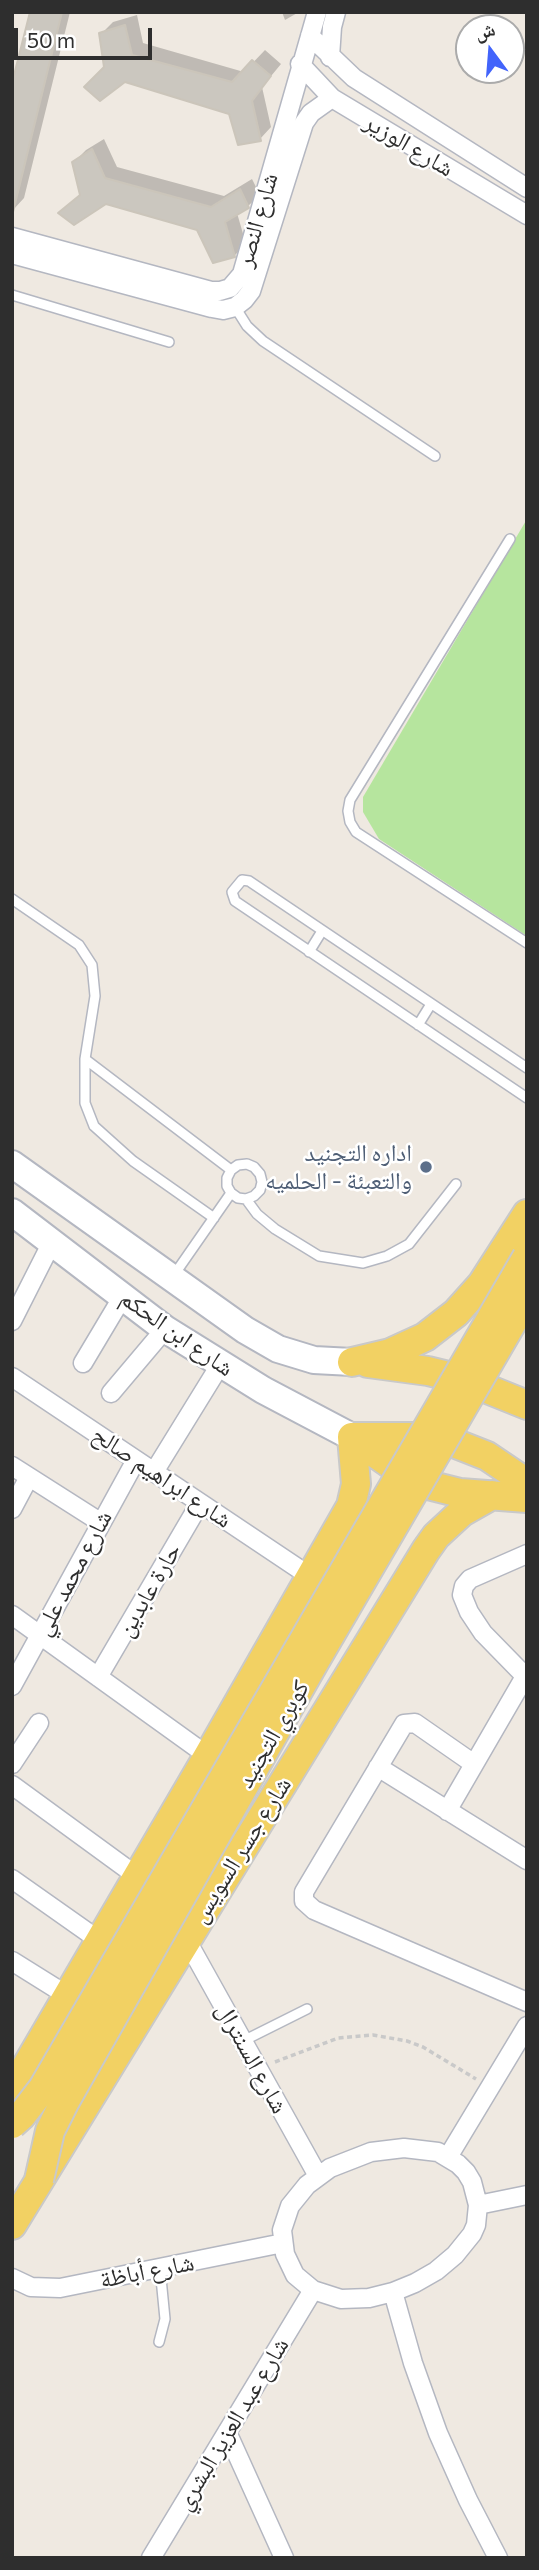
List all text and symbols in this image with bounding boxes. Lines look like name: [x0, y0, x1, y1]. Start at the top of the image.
scale bar: [18, 14, 156, 58]
north arrow: [455, 14, 525, 84]
text: ش: [472, 16, 497, 44]
text: 50 m: [27, 27, 75, 52]
street label: شارع الوزير: [359, 107, 459, 183]
street label: شارع النصر: [230, 170, 284, 270]
place label: اداره التجنيد والتعبئة - الحلميه: [265, 1139, 412, 1195]
marker: اداره التجنيد والتعبئة - الحلميه: [418, 1159, 434, 1175]
street label: شارع ابن الحكم: [115, 1283, 239, 1383]
street label: شارع ابراهيم صالح: [87, 1420, 237, 1534]
street label: شارع محمد علي: [28, 1506, 118, 1640]
street label: حارة عابدين: [111, 1538, 187, 1642]
street label: كوبري التجنيد: [231, 1675, 315, 1793]
street label: شارع جسر السويس: [185, 1772, 297, 1928]
street label: شارع السنترال: [210, 1998, 294, 2118]
street label: شارع أباظة: [97, 2248, 197, 2294]
street label: شارع عبد العزيز البشري: [169, 2332, 295, 2516]

